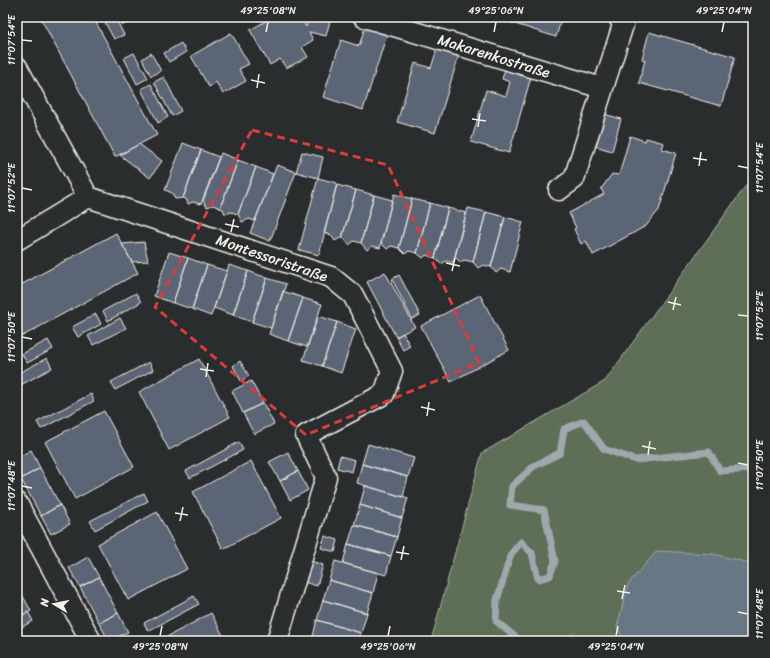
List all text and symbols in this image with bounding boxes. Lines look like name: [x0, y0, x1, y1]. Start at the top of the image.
text: 49°25'08"N: [240, 2, 296, 20]
text: 49°25'06"N: [468, 2, 524, 20]
text: 49°25'04"N: [696, 2, 752, 20]
text: 11°07'54"E: [3, 13, 21, 65]
street label: Makarenkostraße: [434, 27, 554, 85]
text: 11°07'54"E: [751, 141, 769, 193]
text: 11°07'52"E: [3, 161, 21, 213]
street label: Montessoristraße: [212, 227, 332, 289]
text: 11°07'52"E: [751, 289, 769, 341]
text: 11°07'50"E: [3, 310, 21, 362]
text: 11°07'50"E: [751, 438, 769, 490]
text: 11°07'48"E: [3, 459, 21, 511]
north arrow: [34, 584, 74, 624]
text: 11°07'48"E: [751, 587, 769, 639]
text: N: [34, 597, 55, 609]
text: 49°25'08"N: [132, 638, 188, 656]
text: 49°25'06"N: [360, 638, 416, 656]
text: 49°25'04"N: [588, 638, 644, 656]

